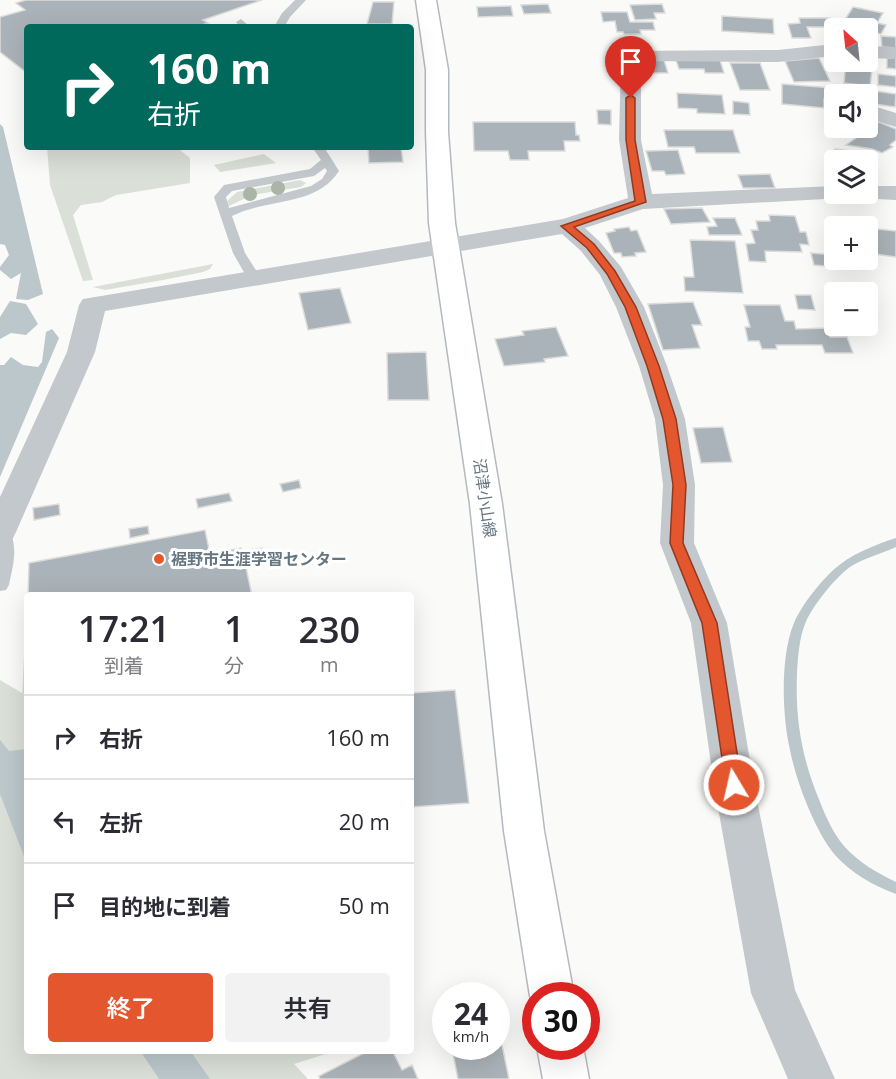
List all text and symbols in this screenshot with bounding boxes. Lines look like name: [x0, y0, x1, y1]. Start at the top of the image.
north arrow: [824, 18, 878, 72]
map controls: [824, 18, 878, 336]
pin: [605, 36, 656, 98]
text: 160 m: [147, 39, 271, 96]
icon: arrive: [614, 45, 647, 78]
icon: right: [48, 48, 126, 126]
button: sound: [824, 84, 878, 138]
text: 右折: [147, 95, 201, 132]
button: layers: [824, 150, 878, 204]
button: +: [824, 216, 878, 270]
button: −: [824, 282, 878, 336]
street label: 沼津小山線: [469, 457, 501, 539]
place label: 裾野市生涯学習センター: [171, 548, 347, 570]
marker: 裾野市生涯学習センター: [152, 552, 166, 566]
text: 17:21: [78, 604, 170, 653]
text: 1: [224, 604, 245, 653]
text: 230: [298, 605, 360, 654]
text: m: [320, 651, 339, 678]
text: 到着: [104, 652, 144, 679]
text: 分: [224, 652, 244, 679]
icon: right: [48, 721, 81, 754]
text: 160 m: [326, 722, 390, 752]
text: 右折: [99, 723, 143, 753]
position arrow: [702, 753, 766, 817]
icon: left: [48, 805, 81, 838]
text: 20 m: [339, 806, 390, 836]
text: 左折: [99, 807, 143, 837]
icon: arrive: [48, 889, 81, 922]
text: 50 m: [339, 890, 390, 920]
text: 目的地に到着: [99, 891, 231, 921]
button: 終了: [48, 973, 213, 1042]
button: 共有: [225, 973, 390, 1042]
speed limit sign: 30: [522, 982, 600, 1060]
text: 24: [454, 993, 488, 1034]
text: km/h: [453, 1026, 489, 1046]

